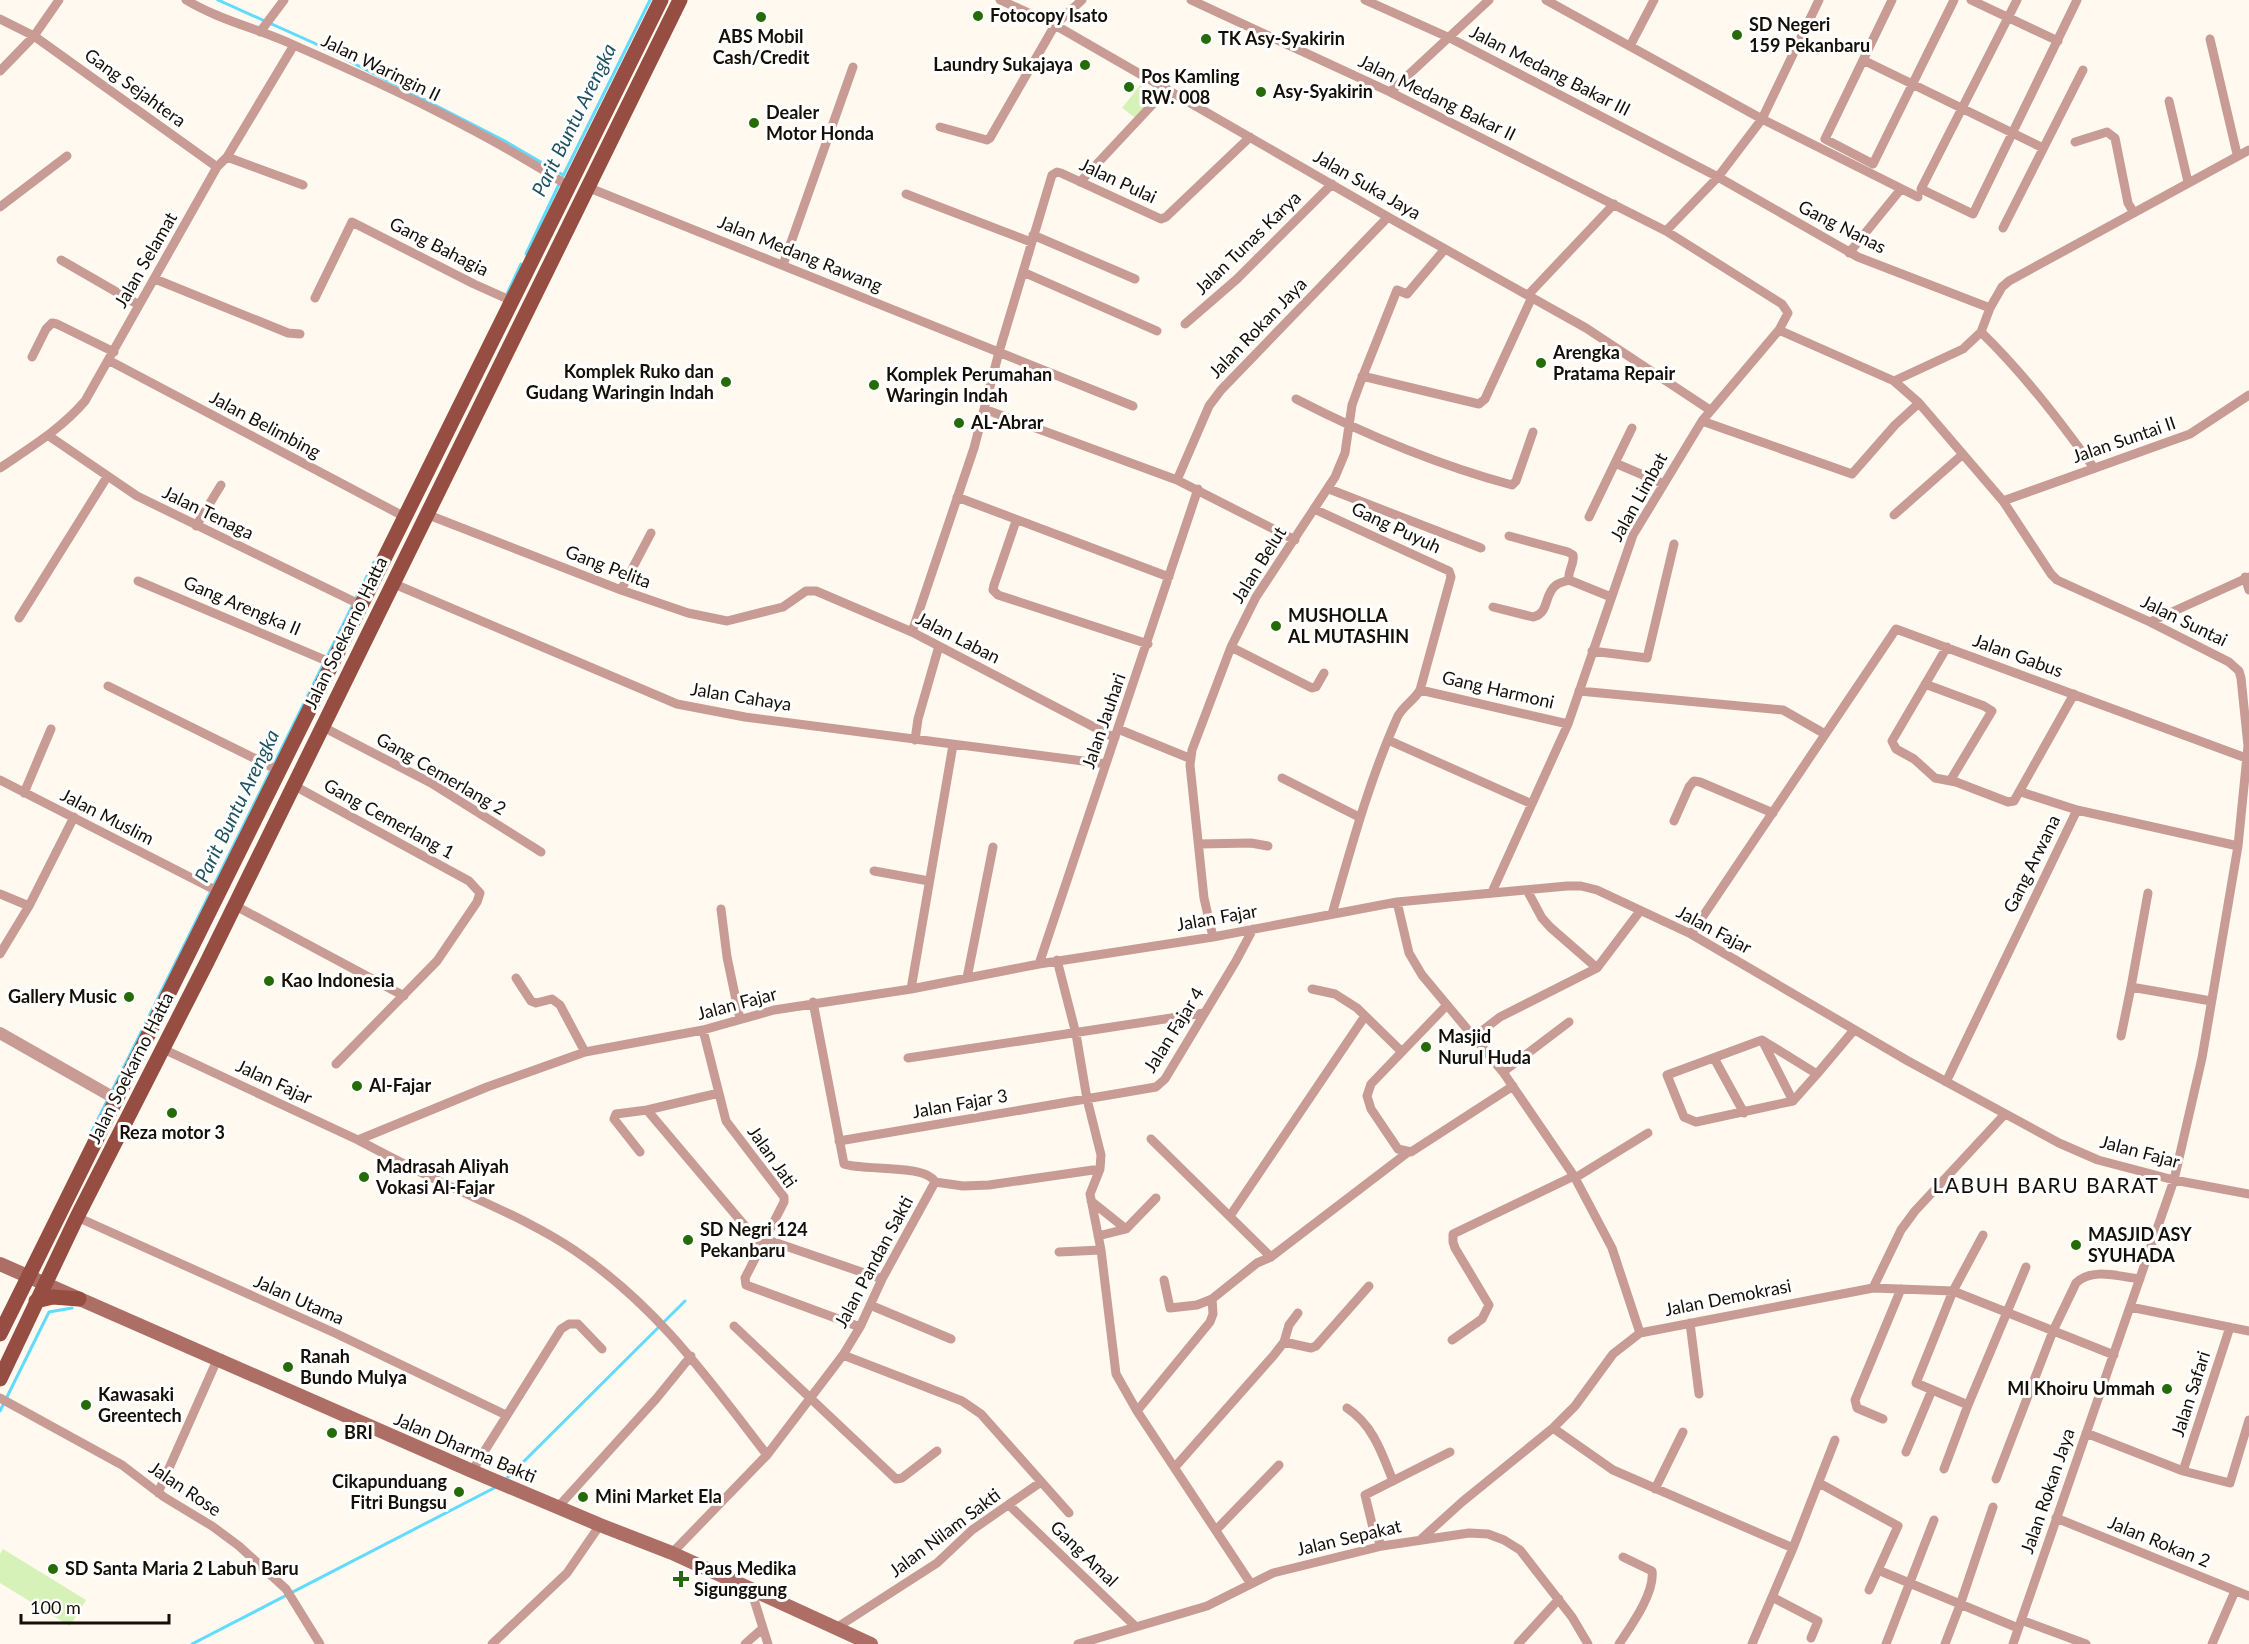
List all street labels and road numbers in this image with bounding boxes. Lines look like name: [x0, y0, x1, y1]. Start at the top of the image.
street label: Jalan Medang Bakar III: [1466, 20, 1635, 120]
street label: Jalan Waringin II: [318, 29, 445, 105]
street label: Gang Sejahtera: [81, 43, 190, 131]
street label: Jalan Medang Bakar II: [1355, 49, 1520, 145]
street label: Jalan Suka Jaya: [1310, 145, 1425, 224]
street label: Jalan Pulai: [1076, 153, 1160, 207]
street label: Jalan Tunas Karya: [1190, 186, 1305, 299]
street label: Gang Nanas: [1795, 195, 1890, 258]
street label: Jalan Selamat: [109, 207, 182, 311]
street label: Jalan Medang Rawang: [715, 210, 886, 296]
street label: Gang Bahagia: [386, 212, 493, 280]
street label: Jalan Rokan Jaya: [1204, 272, 1311, 382]
street label: Jalan Belimbing: [206, 386, 325, 463]
street label: Jalan Suntai II: [2069, 411, 2178, 467]
street label: Jalan Limbat: [1605, 448, 1672, 545]
street label: Jalan Tenaga: [159, 481, 258, 544]
street label: Gang Puyuh: [1348, 497, 1445, 557]
street label: Jalan Belut: [1226, 522, 1290, 607]
street label: Gang Pelita: [562, 540, 654, 592]
street label: Jalan Soekarno Hatta: [299, 553, 391, 712]
street label: Gang Arengka II: [180, 570, 304, 640]
street label: Jalan Suntai: [2138, 590, 2231, 650]
street label: Jalan Laban: [913, 607, 1004, 668]
street label: Jalan Gabus: [1970, 629, 2066, 682]
street label: Gang Harmoni: [1440, 665, 1556, 713]
street label: Jalan Jauhari: [1076, 670, 1130, 771]
street label: Jalan Cahaya: [689, 677, 793, 715]
street label: Gang Cemerlang 2: [373, 727, 510, 819]
street label: Gang Cemerlang 1: [320, 773, 459, 863]
street label: Jalan Muslim: [57, 783, 158, 849]
street label: Gang Arwana: [1998, 811, 2064, 916]
street label: Jalan Fajar: [1175, 899, 1259, 935]
street label: Jalan Fajar: [1673, 900, 1756, 958]
street label: Jalan Fajar: [694, 982, 779, 1024]
street label: Jalan Fajar 4: [1138, 983, 1208, 1076]
street label: Jalan Soekarno Hatta: [83, 988, 178, 1147]
street label: Jalan Fajar: [233, 1054, 317, 1109]
street label: Jalan Fajar 3: [910, 1084, 1009, 1122]
street label: Jalan Jati: [744, 1121, 802, 1192]
street label: Jalan Fajar: [2098, 1130, 2183, 1172]
street label: Jalan Pandan Sakti: [829, 1192, 917, 1331]
street label: Jalan Utama: [251, 1269, 348, 1329]
street label: Jalan Demokrasi: [1663, 1274, 1793, 1320]
street label: Jalan Safari: [2166, 1348, 2214, 1439]
street label: Jalan Dharma Bakti: [391, 1407, 540, 1487]
street label: Jalan Rokan Jaya: [2015, 1425, 2079, 1556]
street label: Jalan Rose: [145, 1456, 226, 1520]
street label: Jalan Nilam Sakti: [885, 1483, 1004, 1581]
street label: Jalan Rokan 2: [2105, 1511, 2214, 1572]
street label: Jalan Sepakat: [1294, 1514, 1404, 1560]
street label: Gang Amal: [1046, 1516, 1123, 1591]

